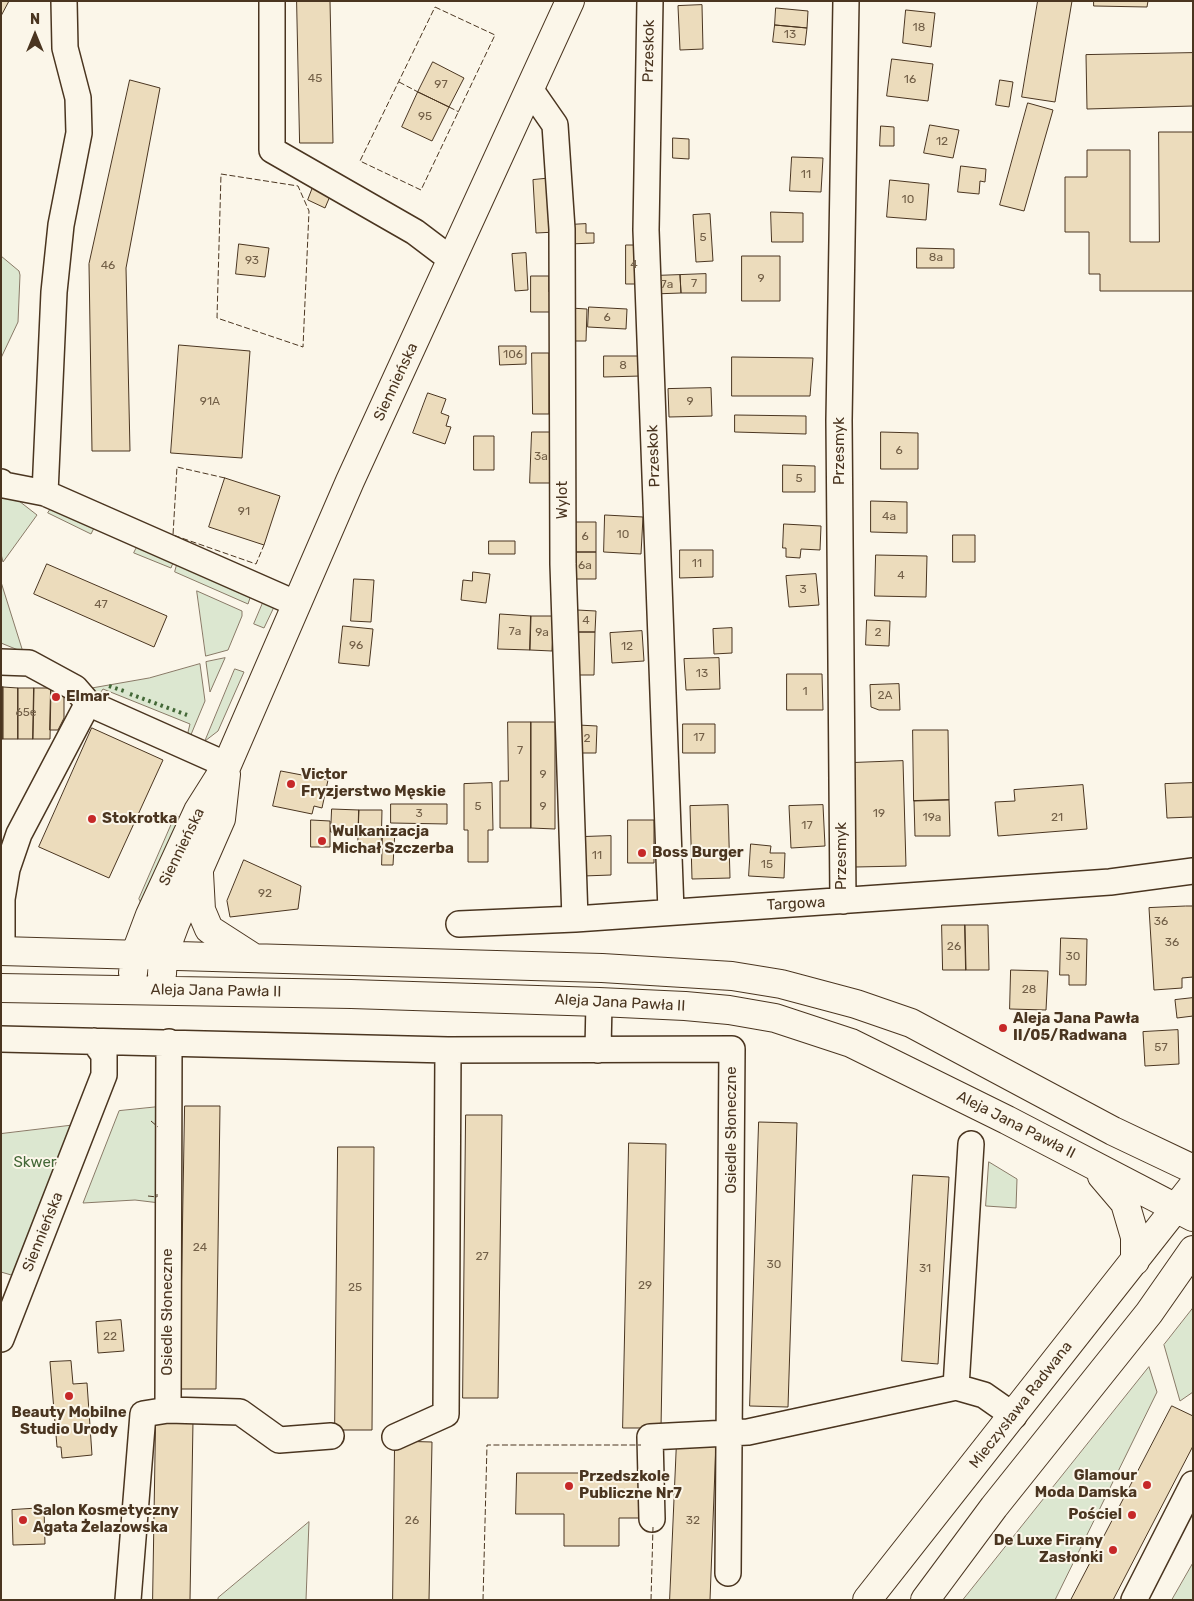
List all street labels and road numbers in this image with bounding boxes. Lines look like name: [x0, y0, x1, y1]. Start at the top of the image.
street label: Przeskok: [639, 20, 659, 82]
street label: Siennieńska: [370, 340, 422, 424]
street label: Przesmyk: [831, 417, 849, 485]
street label: Przeskok: [644, 424, 664, 488]
street label: Wylot: [554, 481, 572, 519]
street label: Siennieńska: [155, 805, 209, 889]
street label: Przesmyk: [833, 822, 851, 890]
street label: Targowa: [766, 893, 826, 915]
street label: Aleja Jana Pawła II: [151, 981, 281, 1001]
street label: Aleja Jana Pawła II: [554, 991, 686, 1015]
street label: Osiedle Słoneczne: [723, 1066, 741, 1194]
street label: Aleja Jana Pawła II: [954, 1087, 1078, 1163]
street label: Siennieńska: [19, 1190, 67, 1274]
street label: Osiedle Słoneczne: [159, 1248, 177, 1376]
street label: Mieczysława Radwana: [966, 1338, 1076, 1472]

